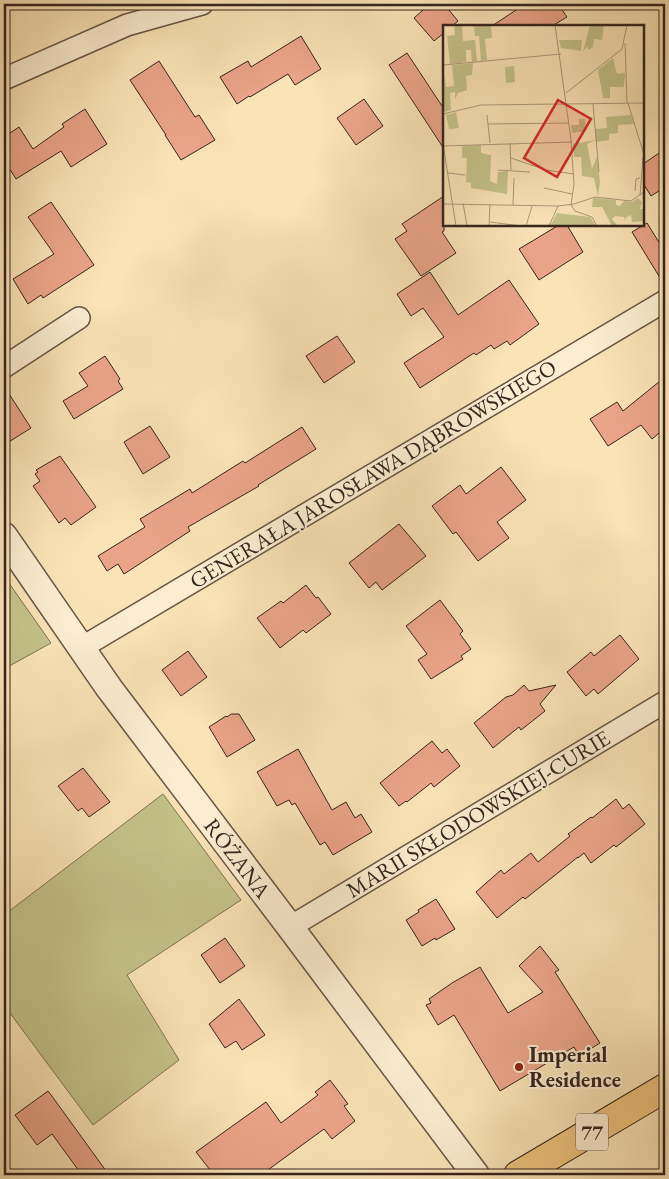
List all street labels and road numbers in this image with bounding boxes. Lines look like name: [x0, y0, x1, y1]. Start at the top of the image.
street label: GENERAŁA JAROSŁAWA DĄBROWSKIEGO: [184, 353, 562, 595]
street label: MARII SKŁODOWSKIEJ-CURIE: [341, 724, 615, 904]
street label: RÓŻANA: [198, 812, 278, 905]
road number: 77: [576, 1114, 608, 1150]

